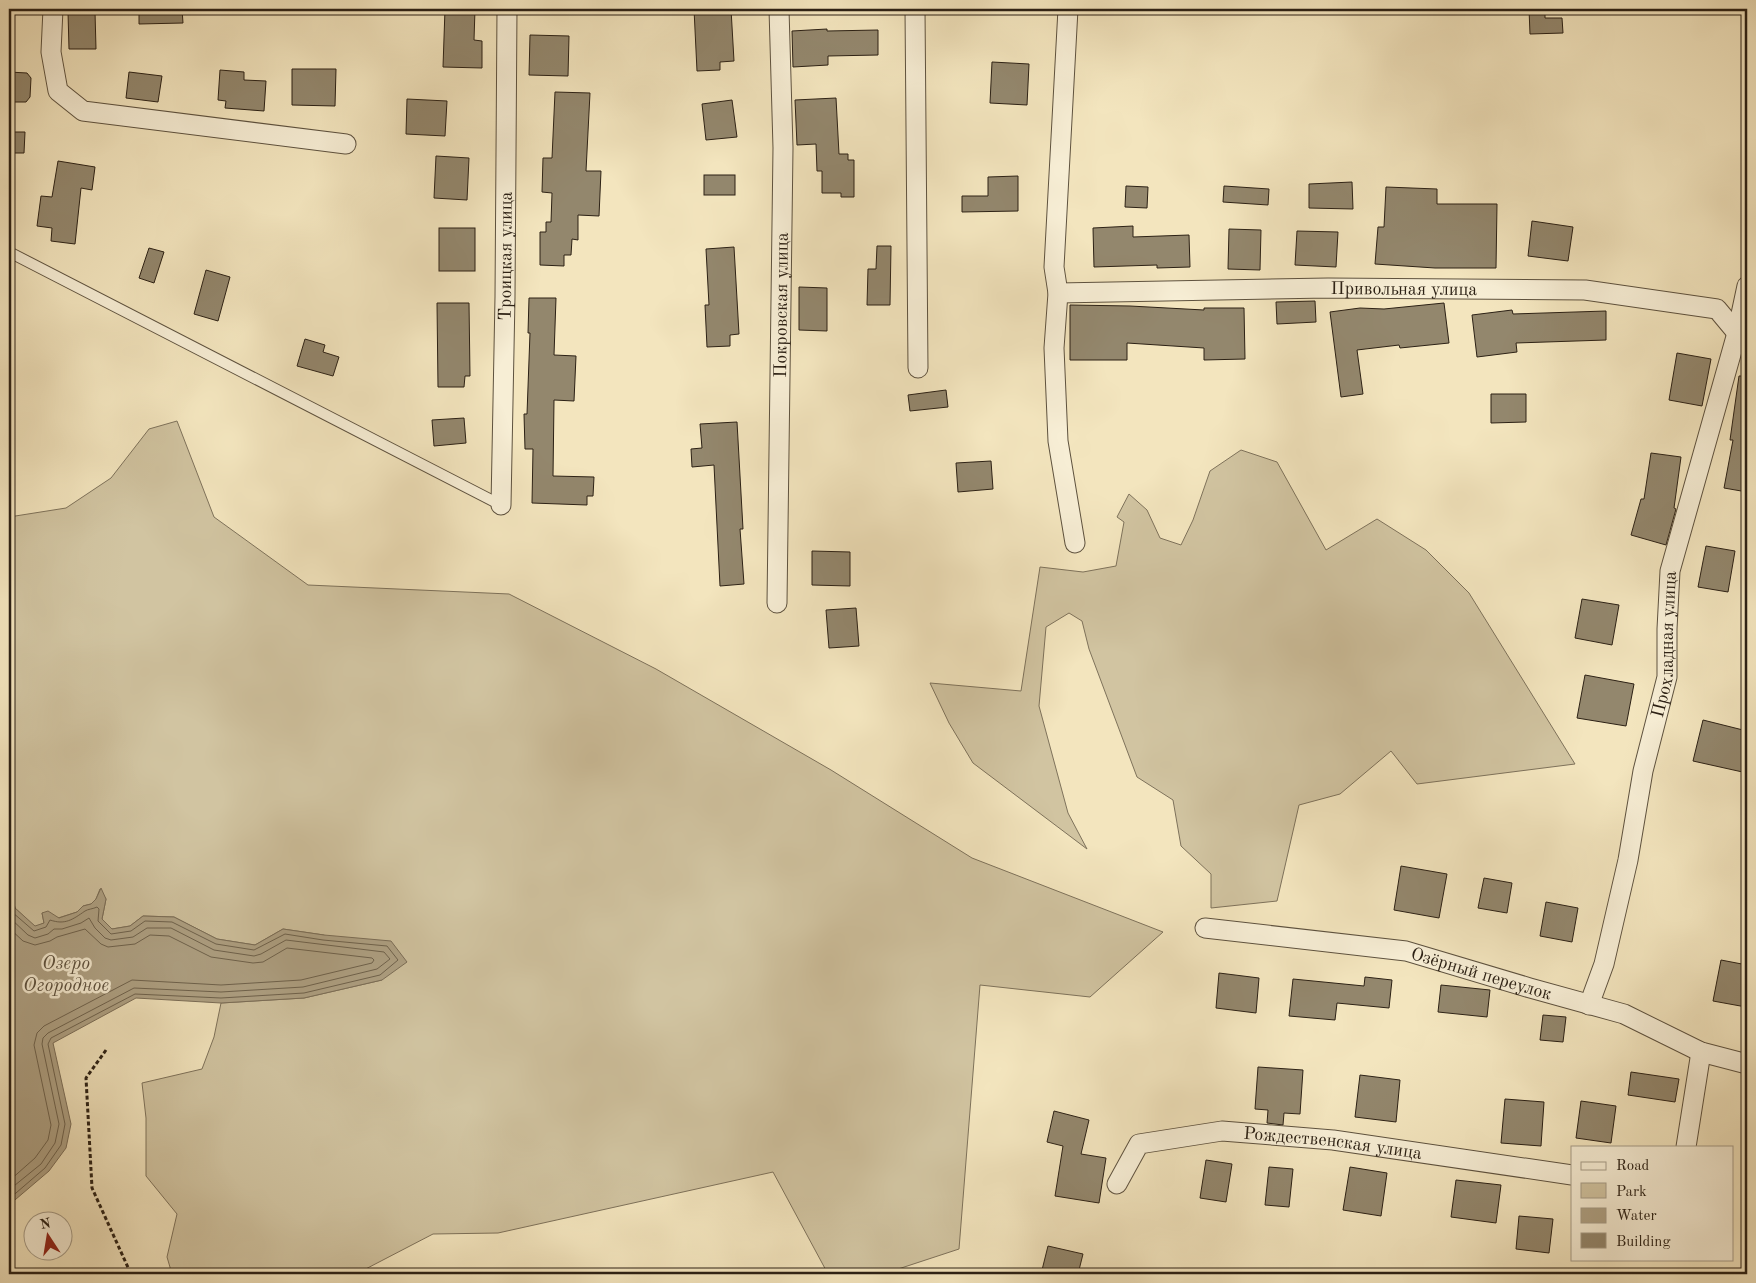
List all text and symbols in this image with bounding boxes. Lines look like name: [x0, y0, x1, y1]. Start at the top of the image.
street label: Троицкая улица: [497, 191, 516, 321]
street label: Покровская улица: [772, 232, 792, 378]
street label: Привольная улица: [1331, 280, 1477, 299]
street label: Прохладная улица: [1649, 570, 1680, 720]
street label: Озёрный переулок: [1409, 945, 1554, 1004]
water label: Озеро Огородное: [23, 955, 109, 996]
street label: Рождественская улица: [1243, 1125, 1423, 1163]
legend: [1571, 1146, 1734, 1260]
text: Road: [1616, 1159, 1650, 1174]
text: Park: [1616, 1185, 1647, 1200]
text: Water: [1616, 1209, 1657, 1224]
north arrow: [22, 1210, 72, 1260]
text: N: [39, 1216, 52, 1232]
text: Building: [1616, 1235, 1671, 1250]

